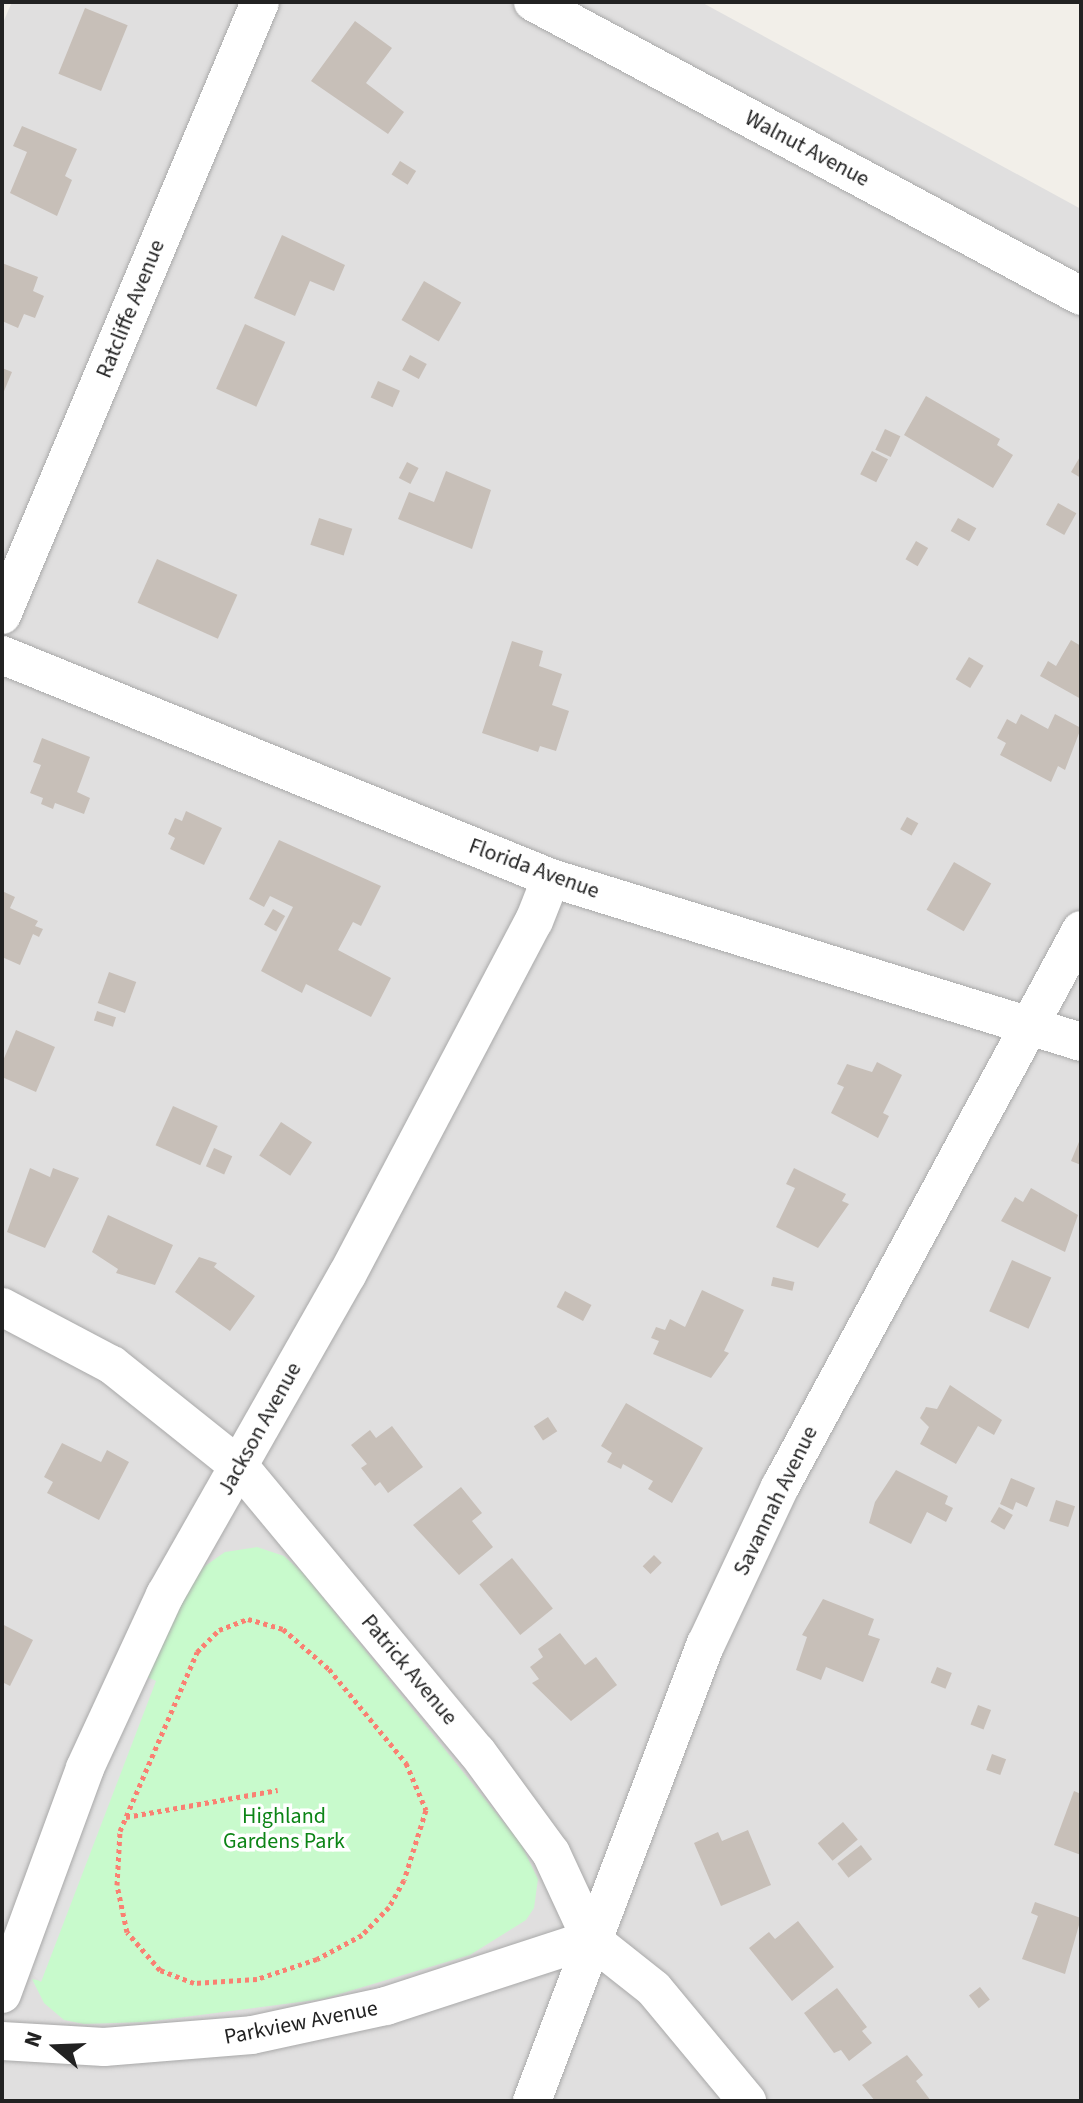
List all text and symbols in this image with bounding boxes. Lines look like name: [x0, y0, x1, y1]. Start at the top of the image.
street label: Walnut Avenue: [740, 105, 874, 193]
street label: Ratcliffe Avenue: [91, 236, 171, 382]
street label: Florida Avenue: [465, 833, 603, 905]
street label: Jackson Avenue: [213, 1358, 307, 1500]
street label: Savannah Avenue: [728, 1422, 824, 1580]
street label: Patrick Avenue: [355, 1609, 463, 1731]
park label: Highland Gardens Park: [223, 1803, 345, 1854]
street label: Parkview Avenue: [222, 1995, 380, 2051]
north arrow: [16, 2007, 96, 2087]
text: N: [16, 2027, 51, 2051]

